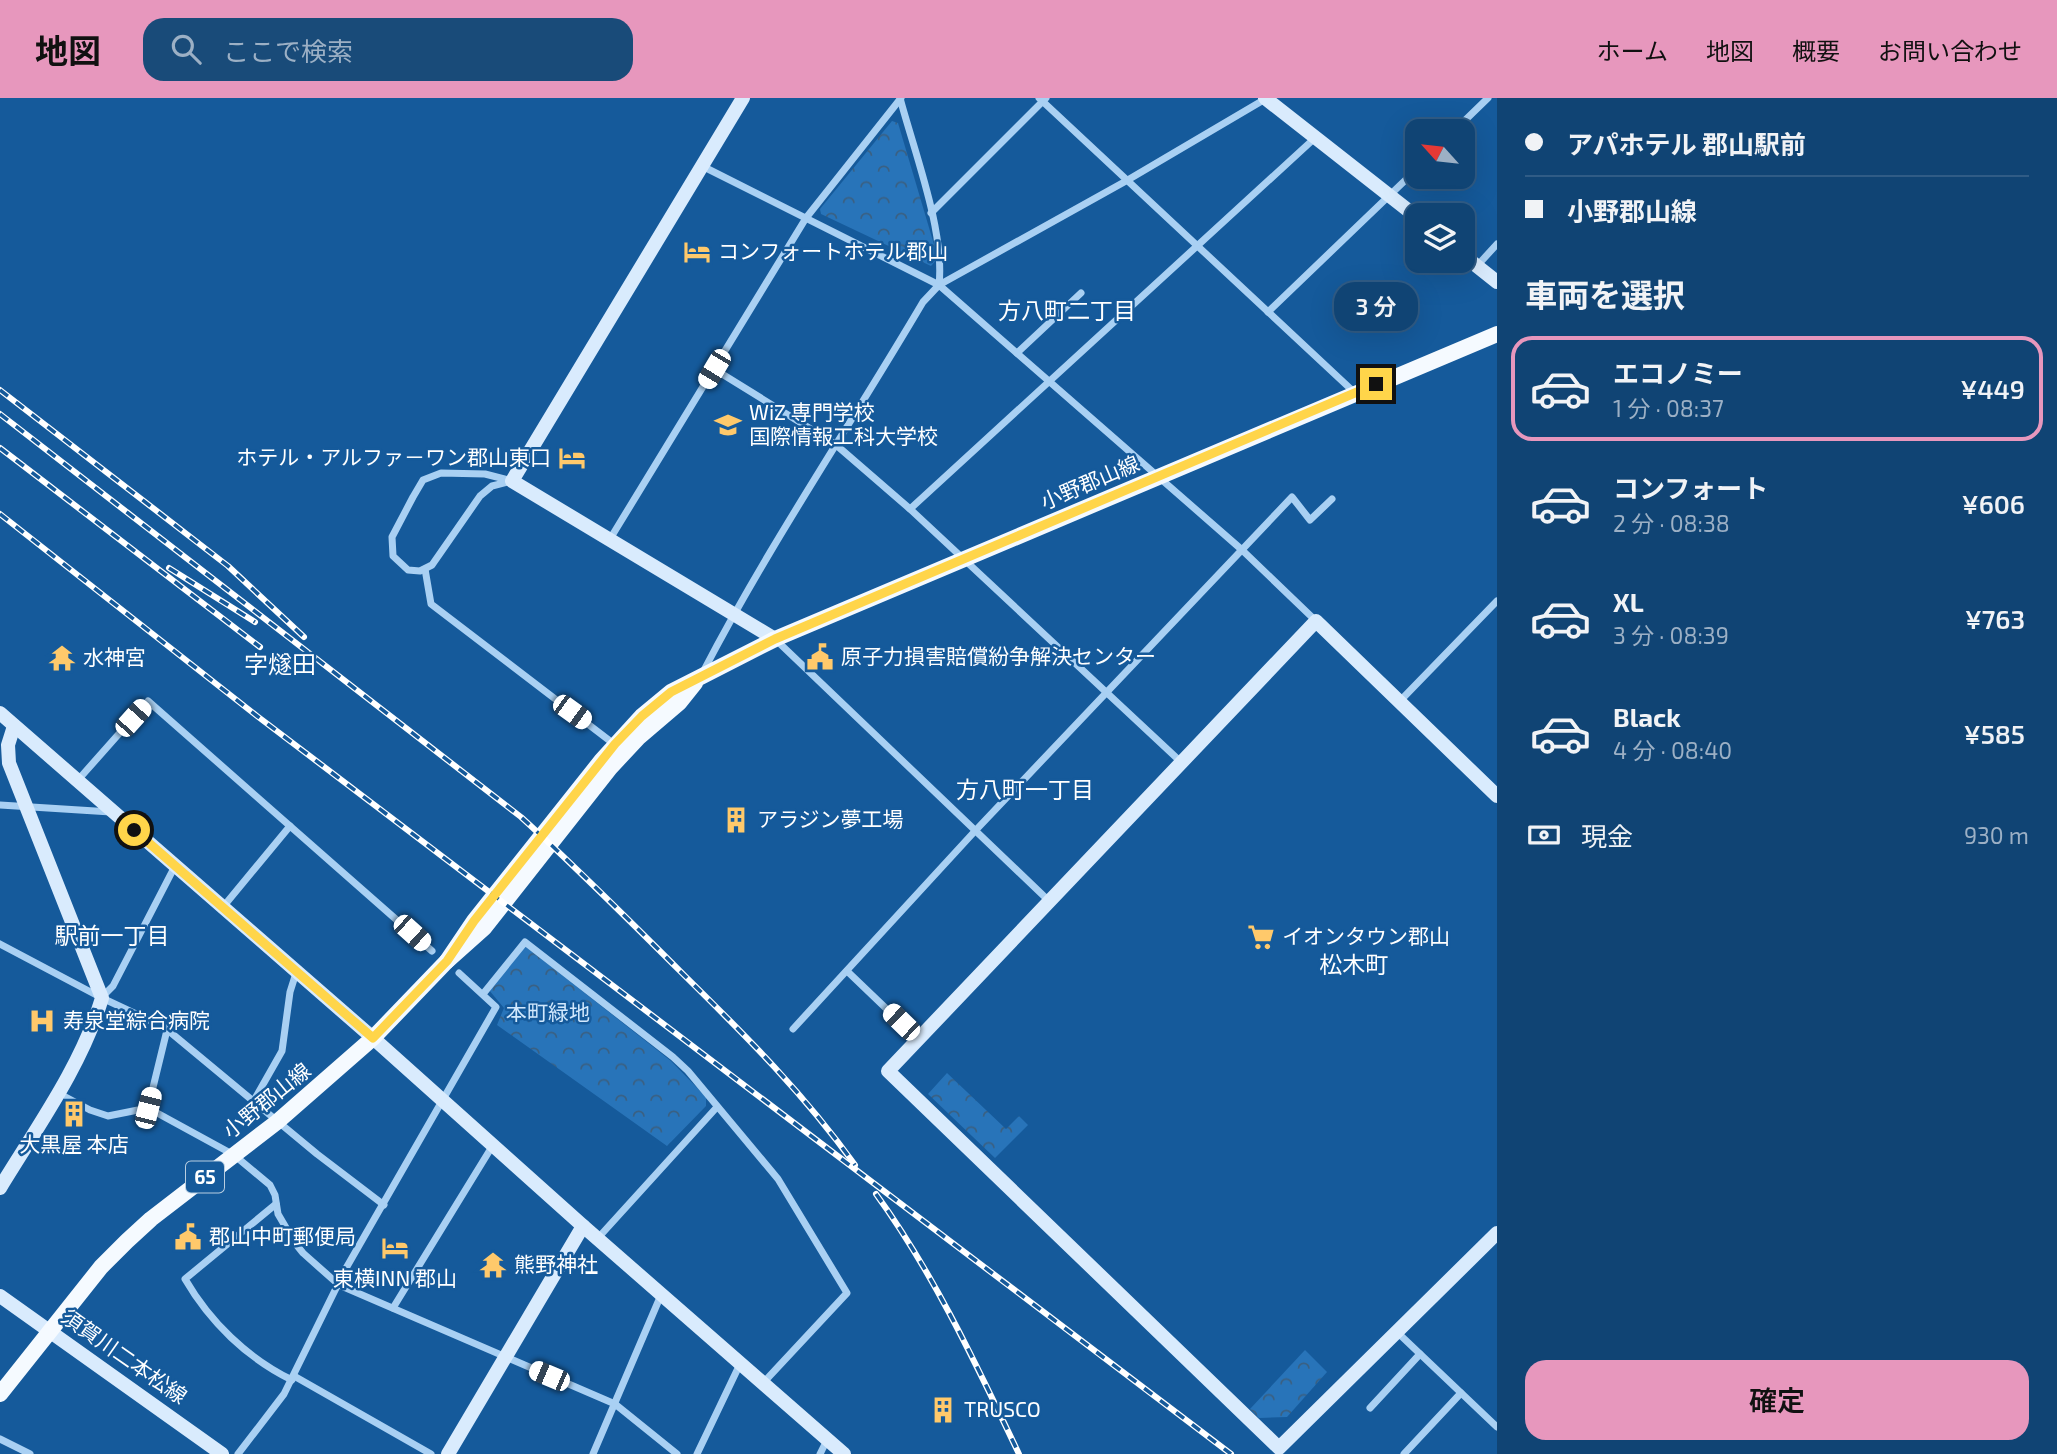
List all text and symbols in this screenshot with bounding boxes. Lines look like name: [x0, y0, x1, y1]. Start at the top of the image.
search box: [143, 18, 633, 81]
text: 地図: [35, 30, 101, 70]
icon: search: [167, 30, 205, 68]
text: ここで検索: [223, 35, 353, 66]
text: ホーム: [1597, 36, 1668, 65]
text: 地図: [1706, 36, 1754, 65]
text: 概要: [1792, 36, 1840, 65]
text: お問い合わせ: [1878, 36, 2022, 65]
north arrow: [1405, 119, 1475, 189]
map controls: [1405, 119, 1475, 273]
text: アパホテル 郡山駅前: [1567, 128, 1806, 159]
text: 小野郡山線: [1567, 195, 1697, 226]
button: layers: [1405, 203, 1475, 273]
hotel icon: コンフォートホテル郡山: [682, 237, 712, 267]
place label: コンフォートホテル郡山: [718, 238, 948, 263]
text: 車両を選択: [1525, 275, 1685, 313]
callout: 3 分: [1334, 282, 1418, 331]
text: 3 分: [1356, 292, 1396, 320]
district label: 方八町二丁目: [998, 296, 1136, 324]
car: [695, 346, 734, 392]
icon: car: [1529, 357, 1592, 420]
text: エコノミー: [1613, 357, 1743, 388]
route end: [1360, 368, 1392, 400]
text: ¥449: [1960, 373, 2025, 404]
text: 1 分 · 08:37: [1613, 394, 1724, 422]
place label: WiZ 専門学校 国際情報工科大学校: [749, 399, 938, 448]
school or university icon: WiZ 専門学校 国際情報工科大学校: [713, 410, 743, 440]
hotel icon: ホテル・アルファ－ワン郡山東口: [557, 443, 587, 473]
place label: ホテル・アルファ－ワン郡山東口: [236, 444, 551, 469]
street label: 小野郡山線: [1036, 450, 1143, 514]
icon: car: [1529, 472, 1592, 535]
text: コンフォート: [1613, 472, 1768, 503]
text: ¥606: [1962, 488, 2025, 519]
text: 2 分 · 08:38: [1613, 509, 1730, 537]
text: XL: [1613, 586, 1644, 617]
icon: car: [1529, 587, 1592, 650]
text: ¥763: [1965, 603, 2025, 634]
text: 3 分 · 08:39: [1613, 621, 1729, 649]
public building icon: 原子力損害賠償紛争解決センター: [805, 642, 835, 672]
temple icon: 水神宮: [47, 643, 77, 673]
place label: 原子力損害賠償紛争解決センター: [841, 643, 1156, 668]
place label: 水神宮: [83, 644, 146, 669]
district label: 字燧田: [244, 649, 316, 678]
car: [549, 691, 596, 733]
car: [112, 695, 155, 741]
text: Black: [1613, 701, 1681, 732]
icon: car: [1529, 702, 1592, 765]
text: ¥585: [1964, 718, 2025, 749]
text: 4 分 · 08:40: [1613, 736, 1732, 764]
district label: 方八町一丁目: [956, 775, 1094, 803]
building icon: アラジン夢工場: [721, 805, 751, 835]
place label: アラジン夢工場: [757, 806, 904, 831]
route start: [118, 814, 150, 846]
icon: cash: [1525, 816, 1563, 854]
text: 現金: [1581, 820, 1633, 851]
text: 930 m: [1964, 821, 2029, 849]
car: [390, 911, 435, 955]
district label: 駅前一丁目: [55, 921, 170, 949]
supermarket icon: イオンタウン郡山: [1246, 922, 1276, 952]
place label: イオンタウン郡山: [1282, 923, 1450, 948]
district label: 松木町: [1320, 950, 1389, 978]
park label: 本町緑地: [506, 999, 590, 1024]
car: [879, 1000, 924, 1044]
hospital icon: 寿泉堂綜合病院: [27, 1006, 57, 1036]
place label: 寿泉堂綜合病院: [63, 1007, 210, 1032]
street label: 小野郡山線: [217, 1057, 315, 1143]
car: [133, 1085, 164, 1131]
building icon: 大黒屋 本店: [59, 1099, 89, 1129]
place label: 大黒屋 本店: [19, 1131, 129, 1156]
road number: 65: [186, 1162, 224, 1192]
public building icon: 郡山中町郵便局: [173, 1222, 203, 1252]
place label: 郡山中町郵便局: [209, 1223, 356, 1248]
hotel icon: 東横INN 郡山: [380, 1233, 410, 1263]
temple icon: 熊野神社: [478, 1250, 508, 1280]
place label: 熊野神社: [514, 1251, 598, 1276]
place label: 東横INN 郡山: [333, 1265, 457, 1290]
street label: 須賀川二本松線: [57, 1303, 192, 1408]
car: [526, 1358, 573, 1394]
button: 確定: [1525, 1360, 2029, 1440]
building icon: TRUSCO: [928, 1395, 958, 1425]
place label: TRUSCO: [964, 1396, 1041, 1421]

